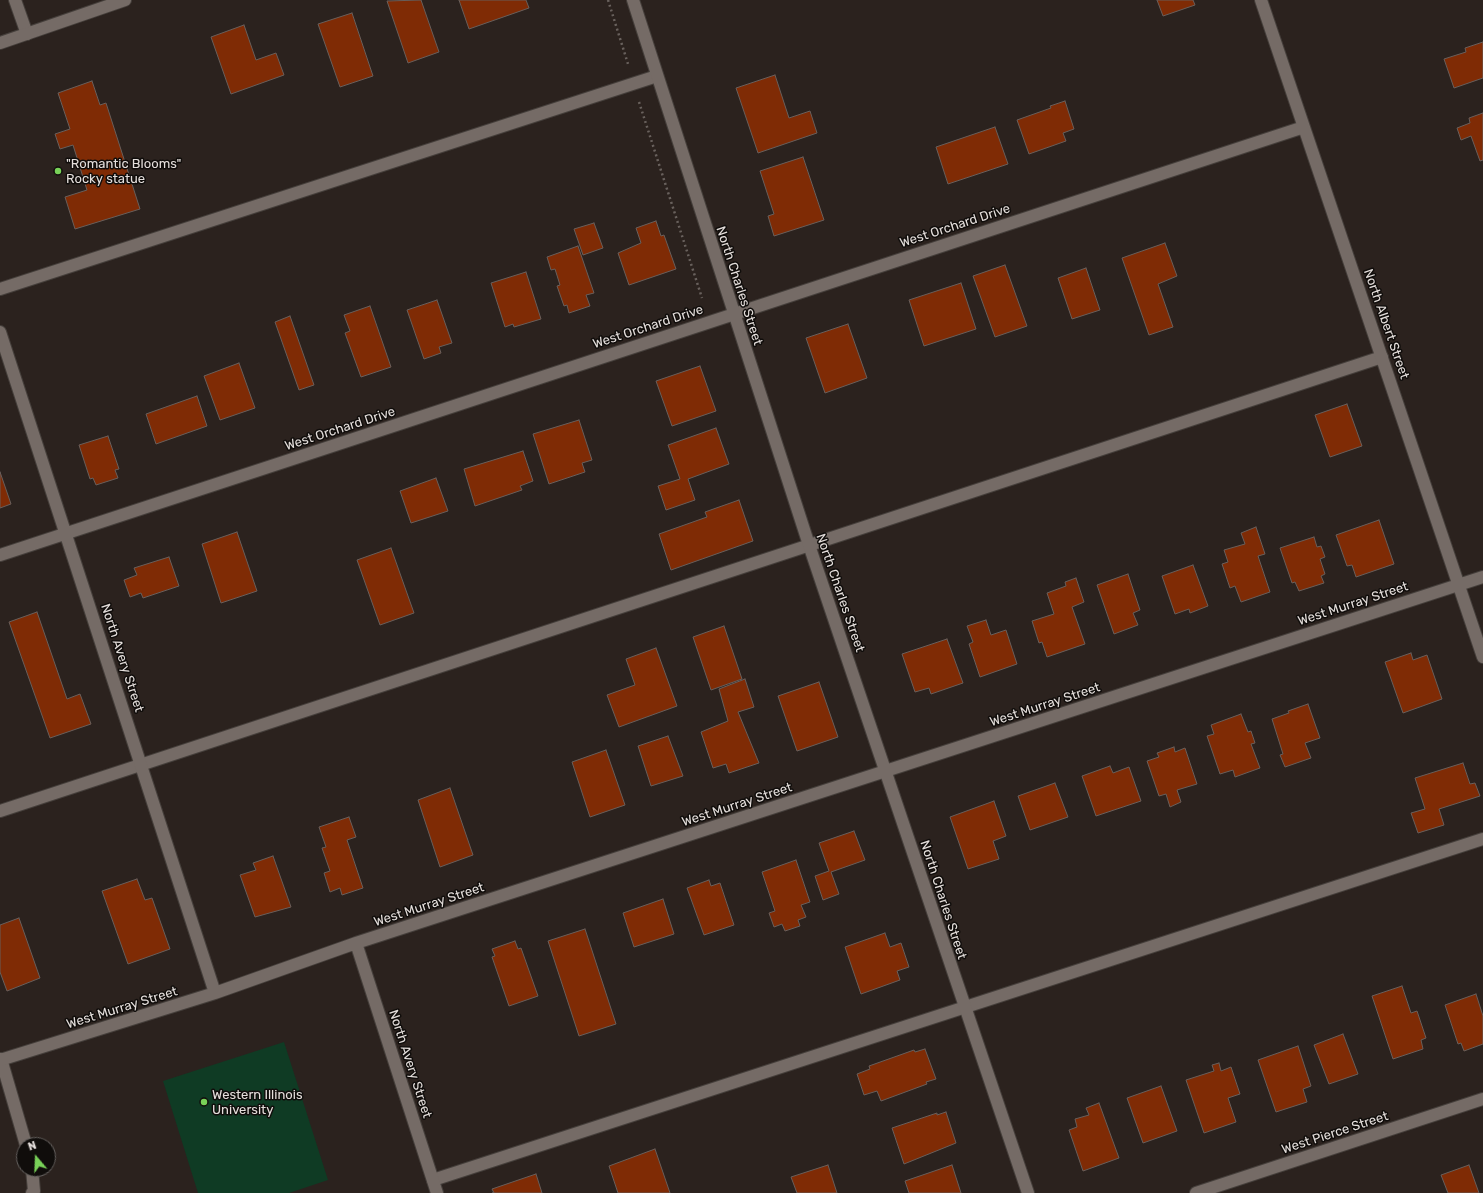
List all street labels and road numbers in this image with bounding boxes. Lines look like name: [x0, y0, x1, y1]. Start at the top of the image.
street label: West Orchard Drive: [898, 201, 1012, 251]
street label: North Charles Street: [712, 225, 766, 347]
street label: North Albert Street: [1360, 267, 1412, 381]
street label: West Orchard Drive: [591, 302, 705, 352]
street label: West Orchard Drive: [283, 404, 397, 454]
street label: North Charles Street: [812, 532, 868, 654]
street label: West Murray Street: [1296, 579, 1410, 629]
street label: North Avery Street: [97, 602, 147, 714]
street label: West Murray Street: [988, 680, 1102, 730]
street label: West Murray Street: [680, 780, 794, 830]
street label: North Charles Street: [916, 839, 970, 961]
street label: West Murray Street: [372, 880, 486, 930]
street label: West Murray Street: [65, 984, 179, 1032]
street label: North Avery Street: [385, 1008, 435, 1120]
street label: West Pierce Street: [1280, 1108, 1390, 1158]

